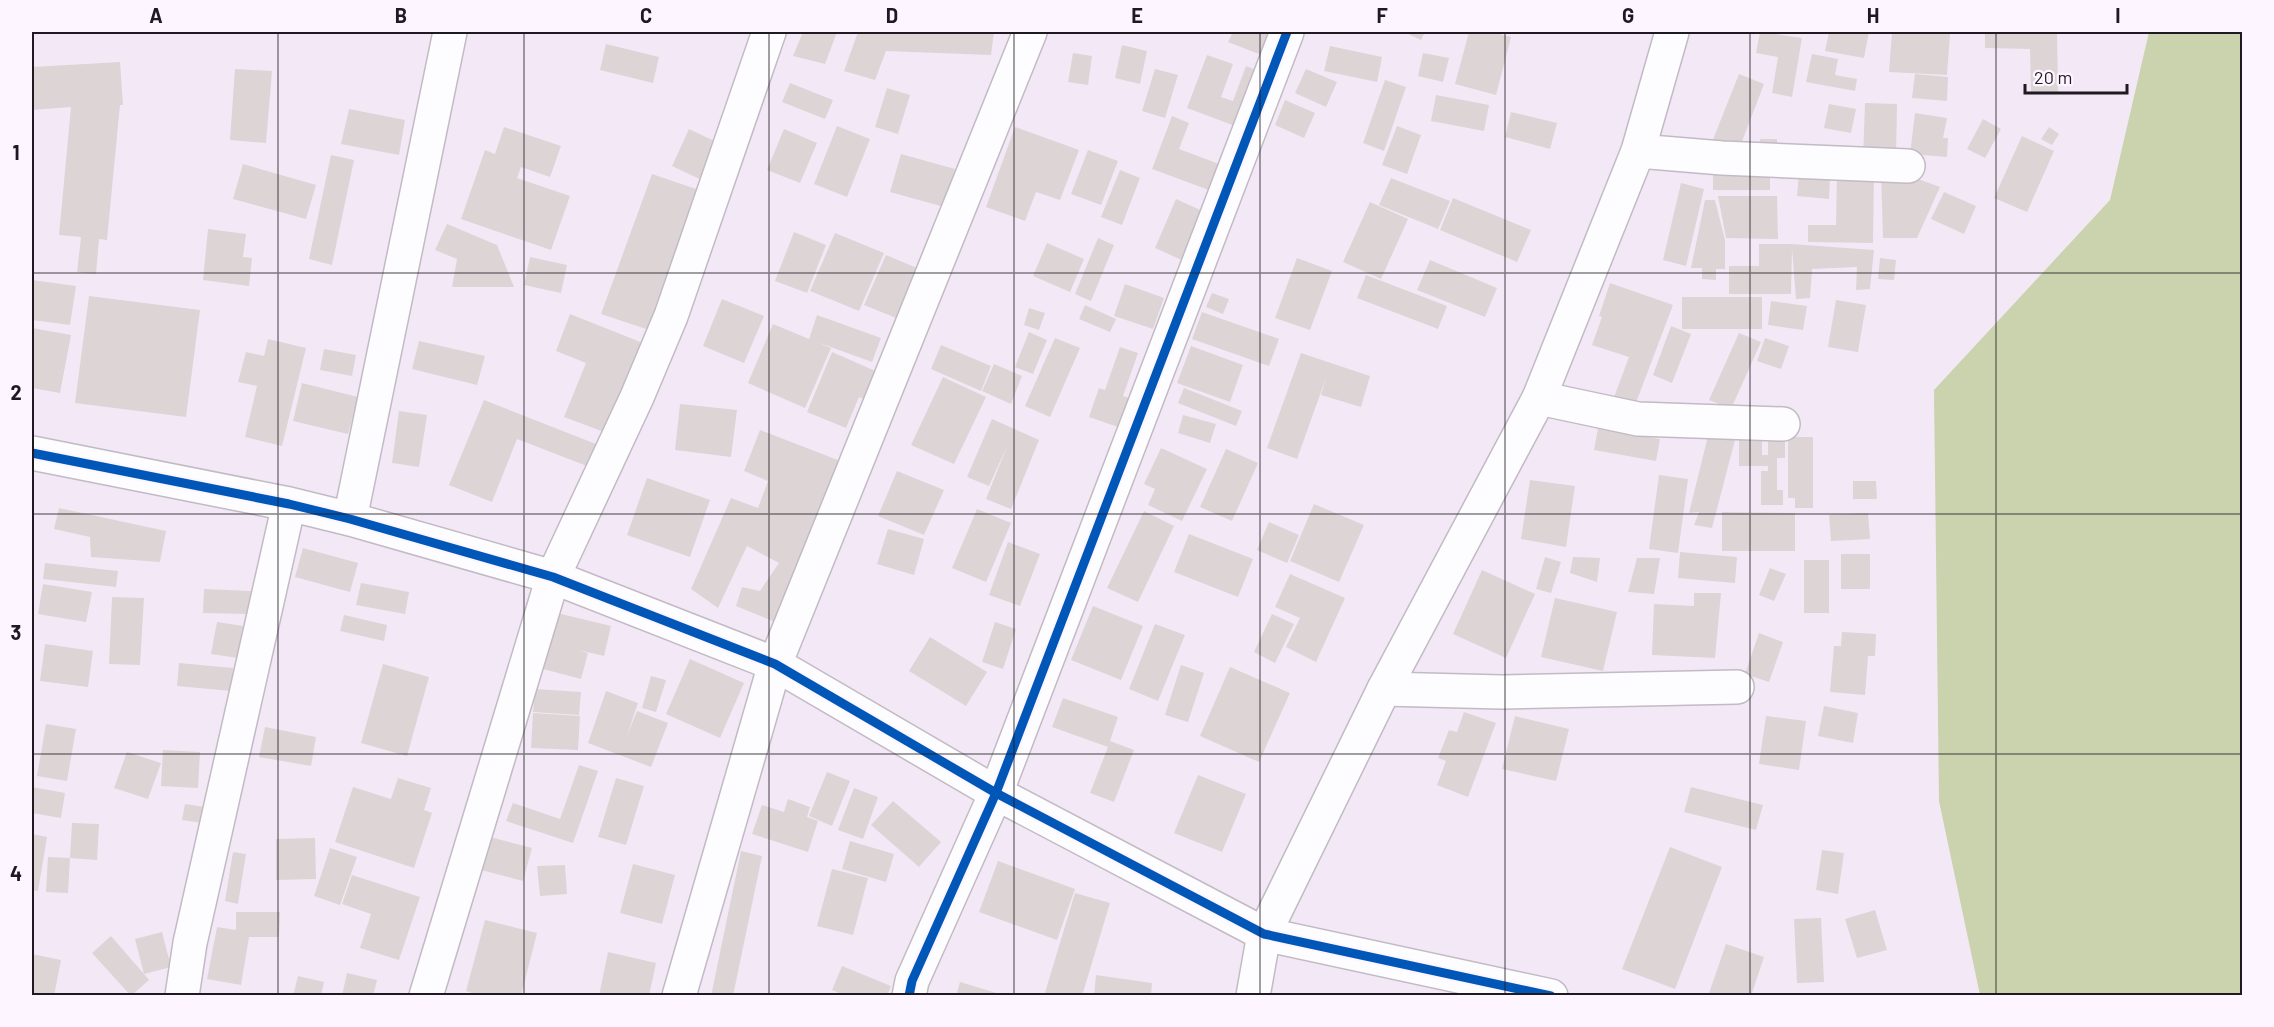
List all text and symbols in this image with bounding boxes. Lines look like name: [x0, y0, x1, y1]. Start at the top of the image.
text: A: [149, 3, 163, 27]
text: B: [395, 3, 407, 27]
text: C: [640, 3, 652, 27]
text: D: [886, 3, 898, 27]
text: E: [1131, 3, 1143, 27]
text: F: [1376, 3, 1388, 27]
text: G: [1622, 3, 1634, 27]
text: H: [1867, 3, 1879, 27]
text: I: [2115, 3, 2121, 27]
scale bar: [2025, 57, 2127, 95]
text: 20 m: [2034, 66, 2072, 88]
text: 1: [12, 140, 20, 164]
text: 2: [10, 380, 22, 404]
text: 3: [11, 620, 21, 644]
text: 4: [10, 861, 22, 885]

